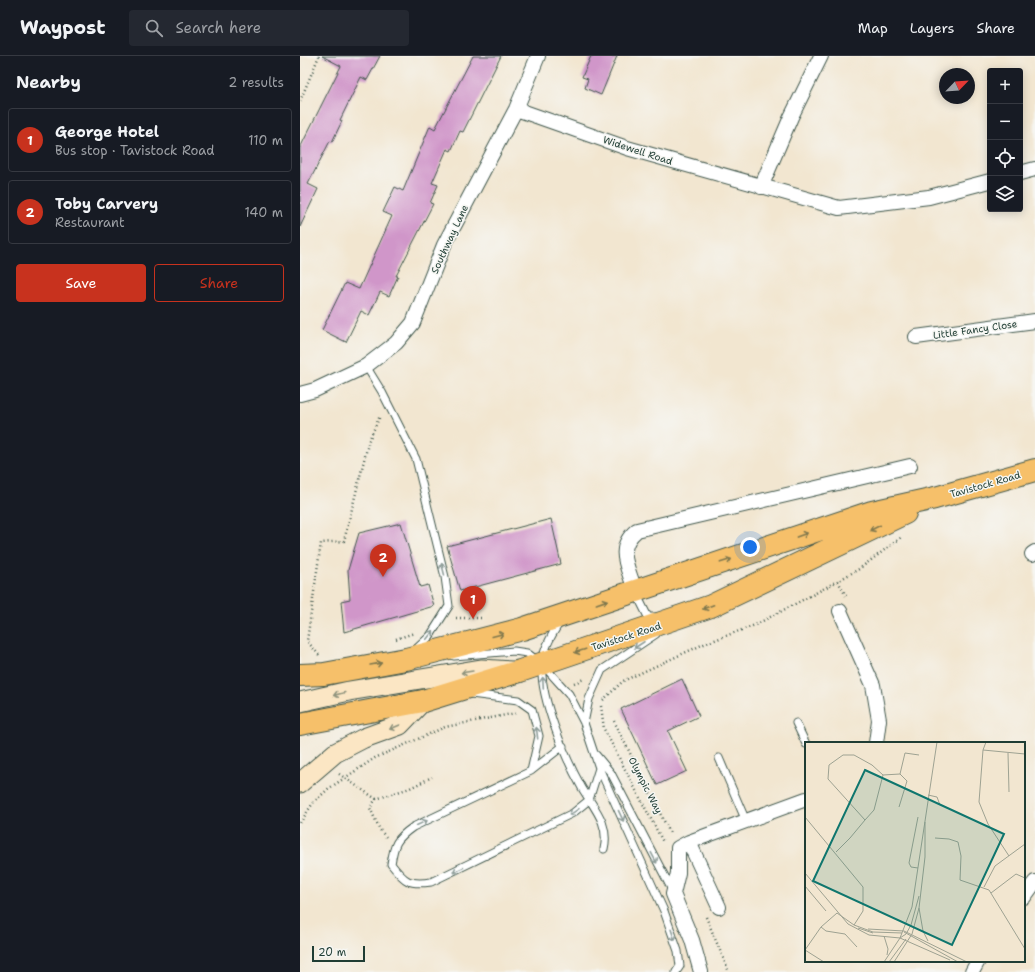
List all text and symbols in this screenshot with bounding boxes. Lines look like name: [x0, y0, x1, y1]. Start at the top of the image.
search box: [129, 10, 409, 46]
text: Waypost: [20, 15, 105, 40]
icon: search: [143, 17, 165, 39]
text: Search here: [175, 18, 261, 38]
text: Map: [858, 19, 888, 37]
text: Layers: [910, 19, 954, 37]
text: Share: [976, 19, 1015, 37]
north arrow: [939, 68, 975, 104]
map controls: [987, 68, 1023, 212]
button: +: [987, 68, 1023, 104]
text: Nearby: [16, 71, 81, 93]
text: 2 results: [228, 74, 284, 91]
button: −: [987, 104, 1023, 140]
text: George Hotel: [55, 122, 159, 142]
text: 1: [27, 132, 33, 149]
text: 110 m: [248, 132, 283, 149]
street label: Widewell Road: [601, 133, 675, 168]
button: locate: [987, 140, 1023, 176]
text: Bus stop · Tavistock Road: [55, 142, 215, 159]
button: layers: [987, 176, 1023, 212]
text: Toby Carvery: [55, 194, 158, 214]
street label: Southway Lane: [428, 202, 471, 276]
text: 2: [25, 204, 35, 221]
text: 140 m: [244, 204, 283, 221]
text: Restaurant: [55, 214, 125, 231]
button: Save: [16, 264, 146, 302]
button: Share: [154, 264, 284, 302]
street label: Little Fancy Close: [932, 317, 1018, 342]
street label: Tavistock Road: [948, 468, 1023, 501]
one-way arrow: [870, 525, 882, 532]
one-way arrow: [795, 531, 807, 539]
your location: [740, 537, 760, 557]
pin: 2: [370, 544, 396, 577]
one-way arrow: [719, 557, 731, 565]
one-way arrow: [438, 563, 446, 576]
pin: 1: [460, 586, 486, 619]
one-way arrow: [596, 598, 608, 606]
one-way arrow: [703, 604, 715, 612]
street label: Tavistock Road: [590, 619, 663, 654]
one-way arrow: [426, 629, 435, 640]
one-way arrow: [491, 631, 504, 638]
one-way arrow: [633, 642, 645, 650]
one-way arrow: [574, 648, 587, 655]
one-way arrow: [369, 660, 382, 668]
one-way arrow: [461, 668, 474, 676]
one-way arrow: [539, 677, 547, 690]
one-way arrow: [333, 691, 346, 698]
one-way arrow: [389, 724, 401, 731]
one-way arrow: [533, 727, 541, 740]
inset map: [805, 742, 1025, 962]
street label: Olympic Way: [626, 755, 666, 816]
one-way arrow: [568, 808, 580, 816]
one-way arrow: [618, 810, 625, 822]
one-way arrow: [416, 819, 428, 826]
one-way arrow: [651, 852, 659, 864]
one-way arrow: [452, 867, 464, 874]
one-way arrow: [670, 928, 677, 941]
scale bar: [312, 944, 365, 963]
text: 20 m: [318, 945, 346, 960]

